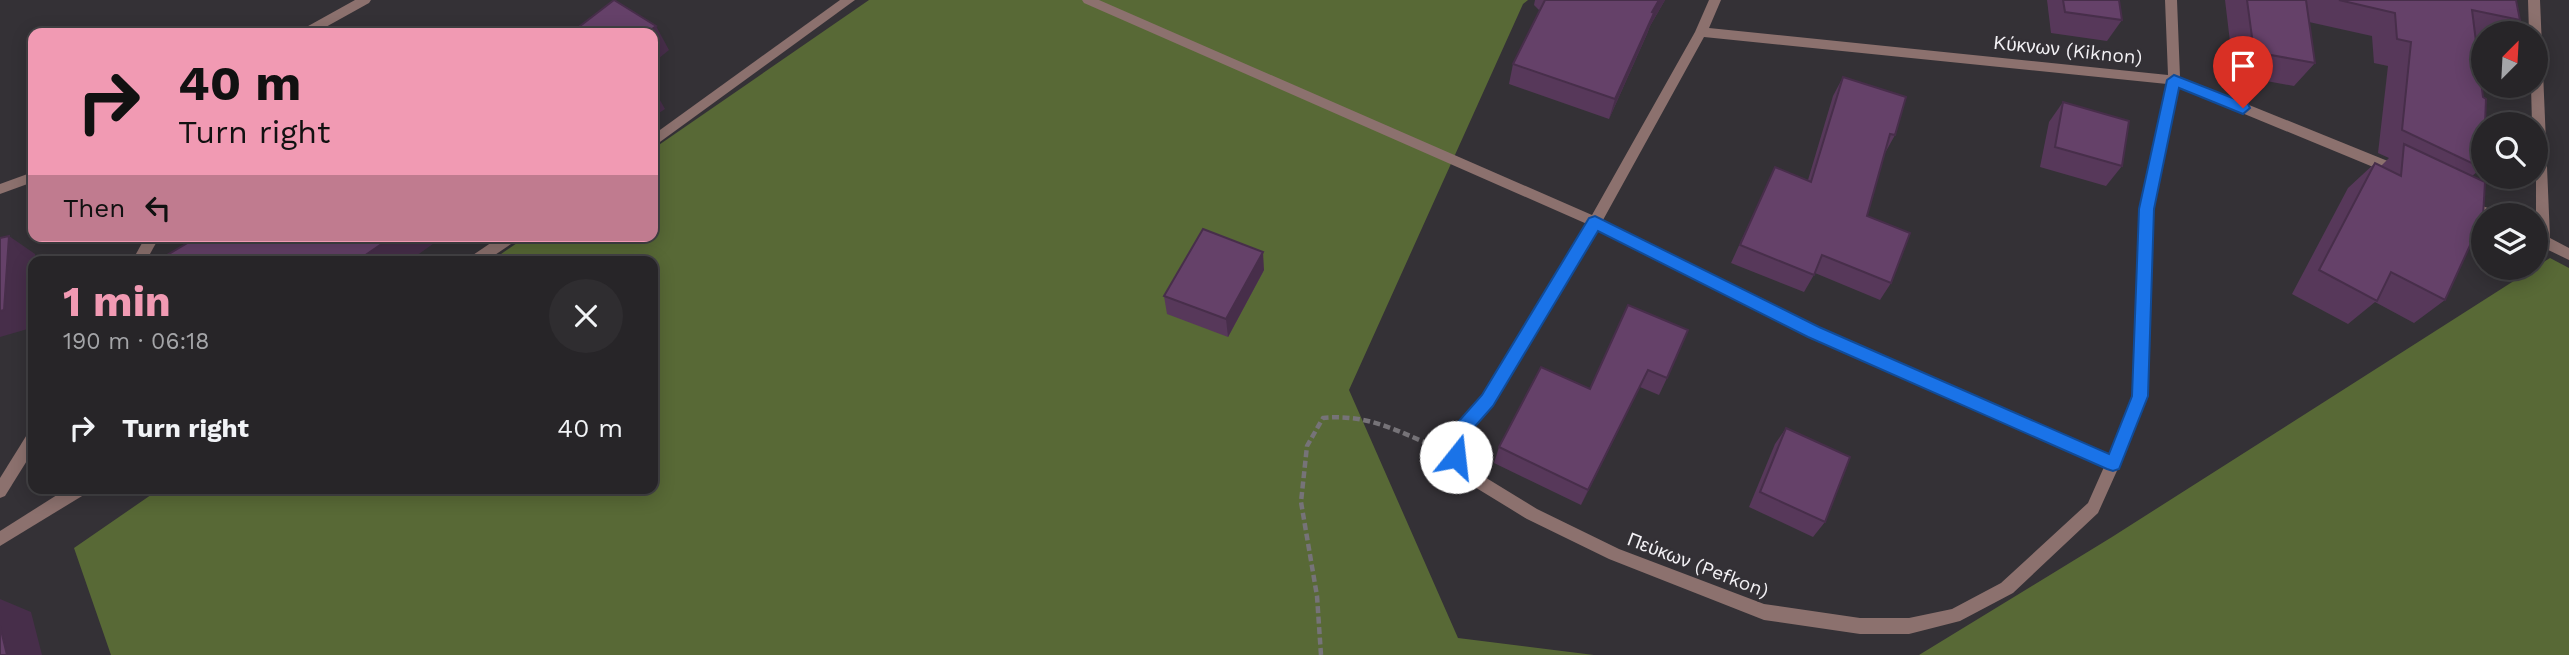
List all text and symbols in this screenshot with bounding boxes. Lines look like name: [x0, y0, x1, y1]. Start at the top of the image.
north arrow: [2471, 21, 2548, 98]
map controls: [2471, 21, 2548, 280]
street label: Κύκνων (Kiknon): [1993, 31, 2143, 69]
pin: [2213, 36, 2273, 108]
icon: arrive: [2224, 47, 2262, 85]
text: 40 m: [178, 54, 301, 112]
icon: right: [63, 56, 154, 147]
button: search: [2471, 112, 2548, 189]
text: Turn right: [178, 113, 330, 151]
icon: left: [139, 189, 177, 227]
text: Then: [63, 193, 125, 223]
button: layers: [2471, 203, 2548, 280]
text: 1 min: [63, 277, 171, 326]
button: close: [549, 279, 623, 353]
text: 190 m · 06:18: [63, 328, 209, 355]
icon: right: [63, 409, 101, 447]
text: Turn right: [122, 413, 249, 443]
text: 40 m: [557, 413, 623, 443]
position arrow: [1419, 420, 1493, 494]
street label: Πεύκων (Pefkon): [1624, 528, 1772, 602]

